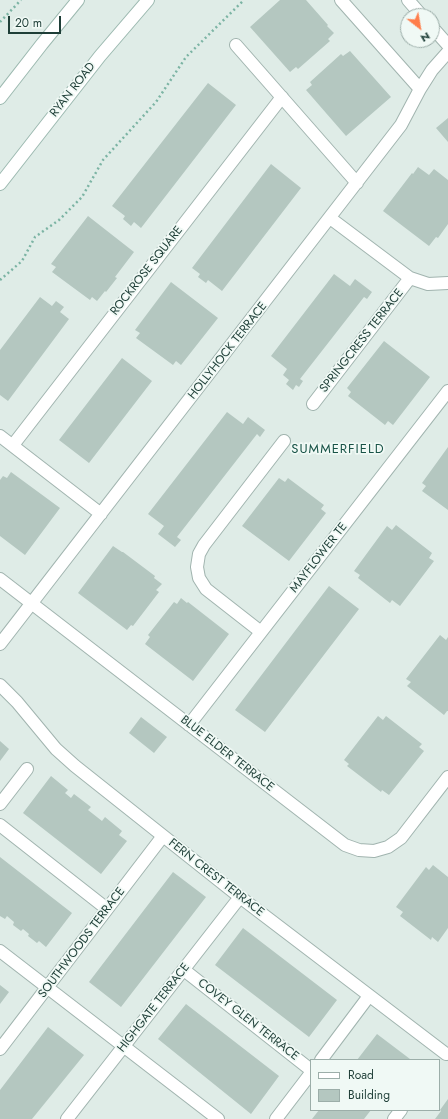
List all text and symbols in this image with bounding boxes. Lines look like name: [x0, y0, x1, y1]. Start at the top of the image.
scale bar: [10, 8, 63, 34]
north arrow: [400, 8, 440, 48]
text: 20 m: [15, 14, 42, 32]
text: N: [418, 28, 434, 47]
street label: RYAN ROAD: [47, 60, 99, 120]
street label: ROCKROSE SQUARE: [108, 224, 186, 318]
street label: SPRINGCRESS TERRACE: [317, 286, 407, 396]
street label: HOLLYHOCK TERRACE: [186, 300, 270, 402]
district label: SUMMERFIELD: [291, 442, 385, 458]
street label: MAYFLOWER TE: [287, 520, 351, 596]
street label: BLUE ELDER TERRACE: [177, 713, 277, 795]
street label: FERN CREST TERRACE: [165, 836, 267, 920]
street label: SOUTHWOODS TERRACE: [36, 885, 128, 1001]
street label: HIGHGATE TERRACE: [115, 961, 193, 1055]
street label: COVEY GLEN TERRACE: [195, 976, 301, 1064]
legend: [310, 1059, 440, 1111]
text: Road: [348, 1066, 374, 1084]
text: Building: [348, 1086, 390, 1104]

